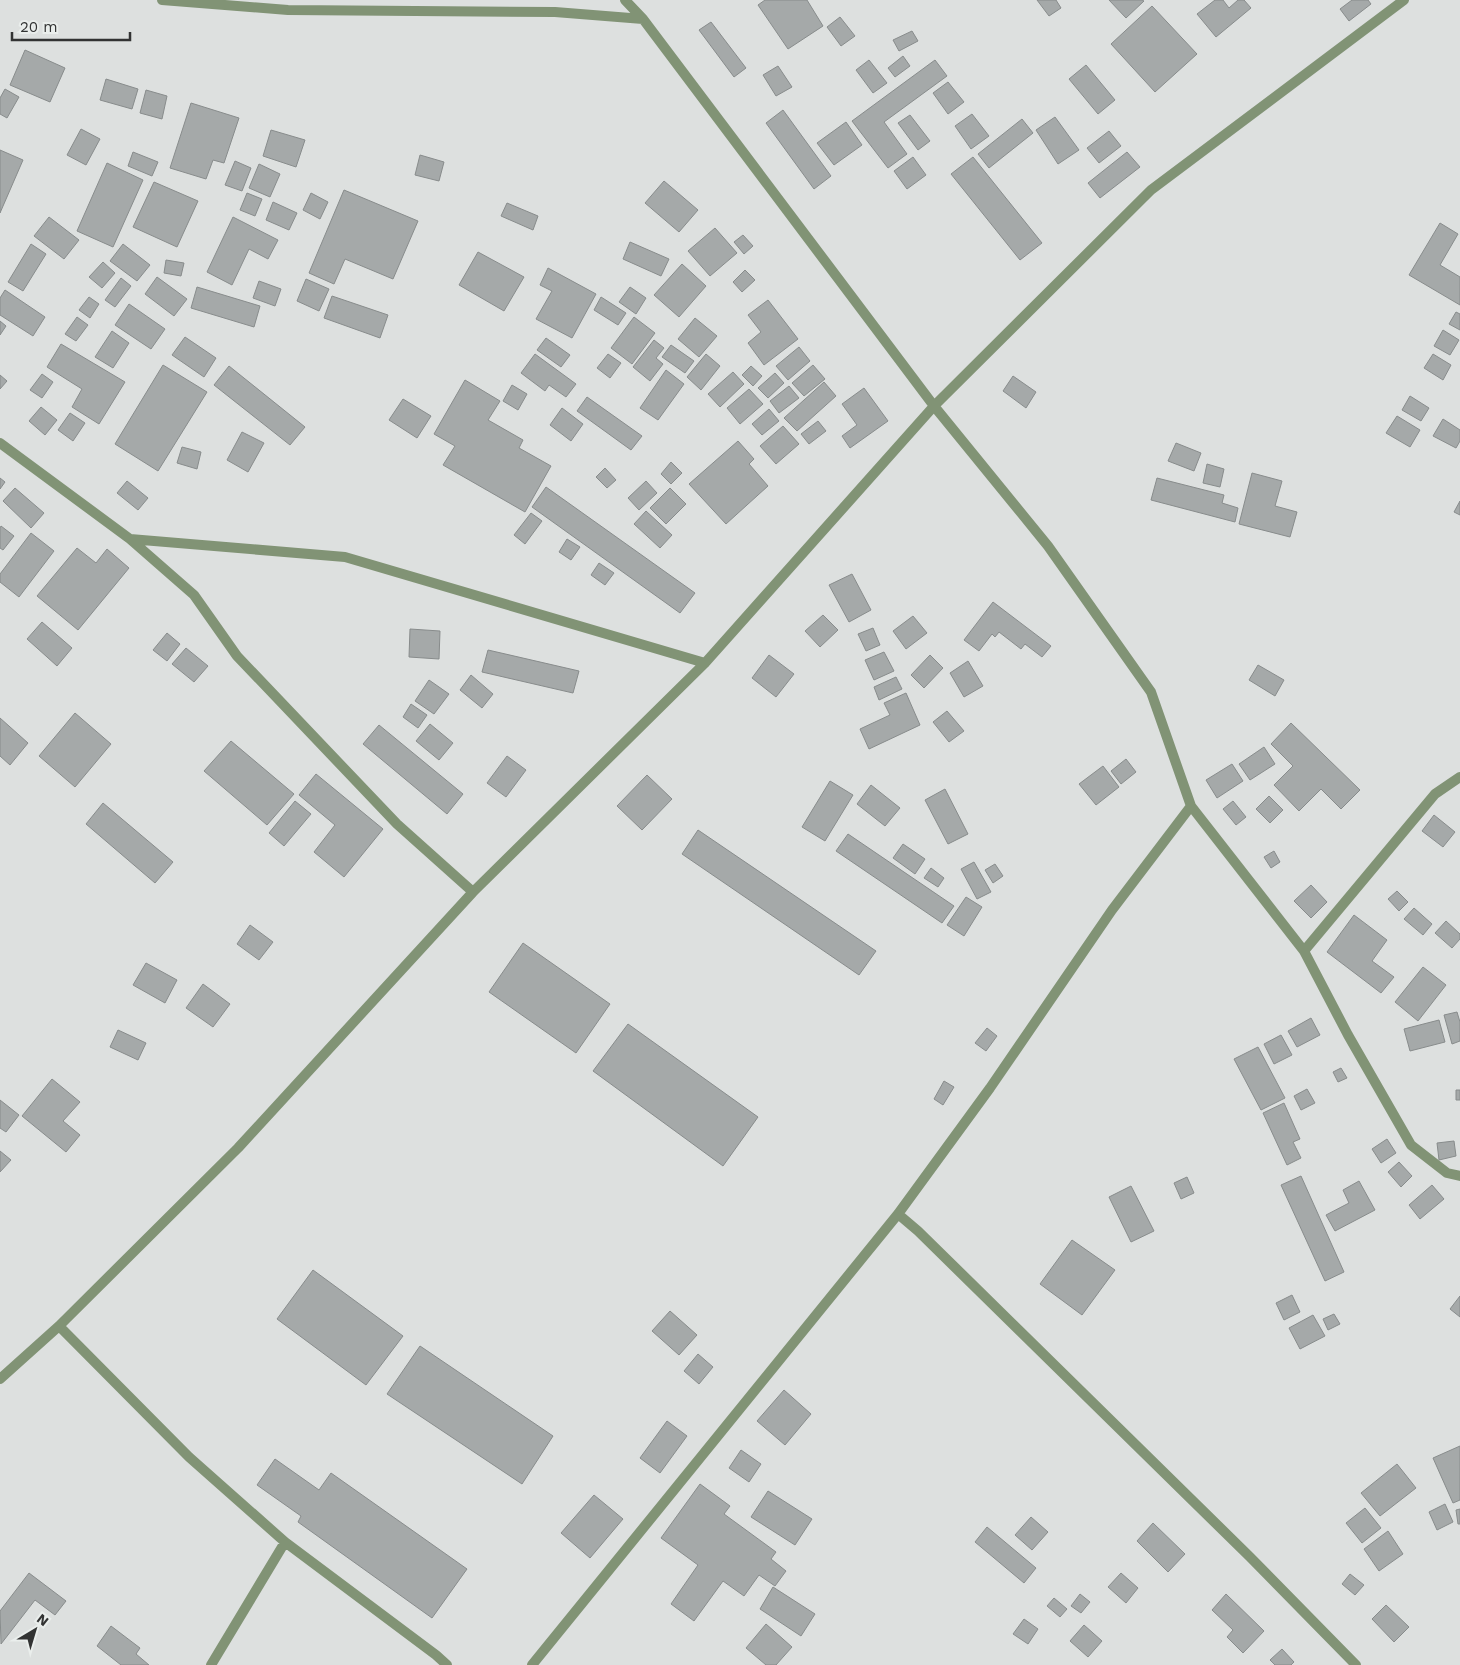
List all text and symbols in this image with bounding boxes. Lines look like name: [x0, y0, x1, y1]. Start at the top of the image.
scale bar: [12, 10, 130, 42]
text: 20 m: [20, 18, 58, 36]
north arrow: [10, 1605, 60, 1655]
text: N: [34, 1610, 52, 1629]

